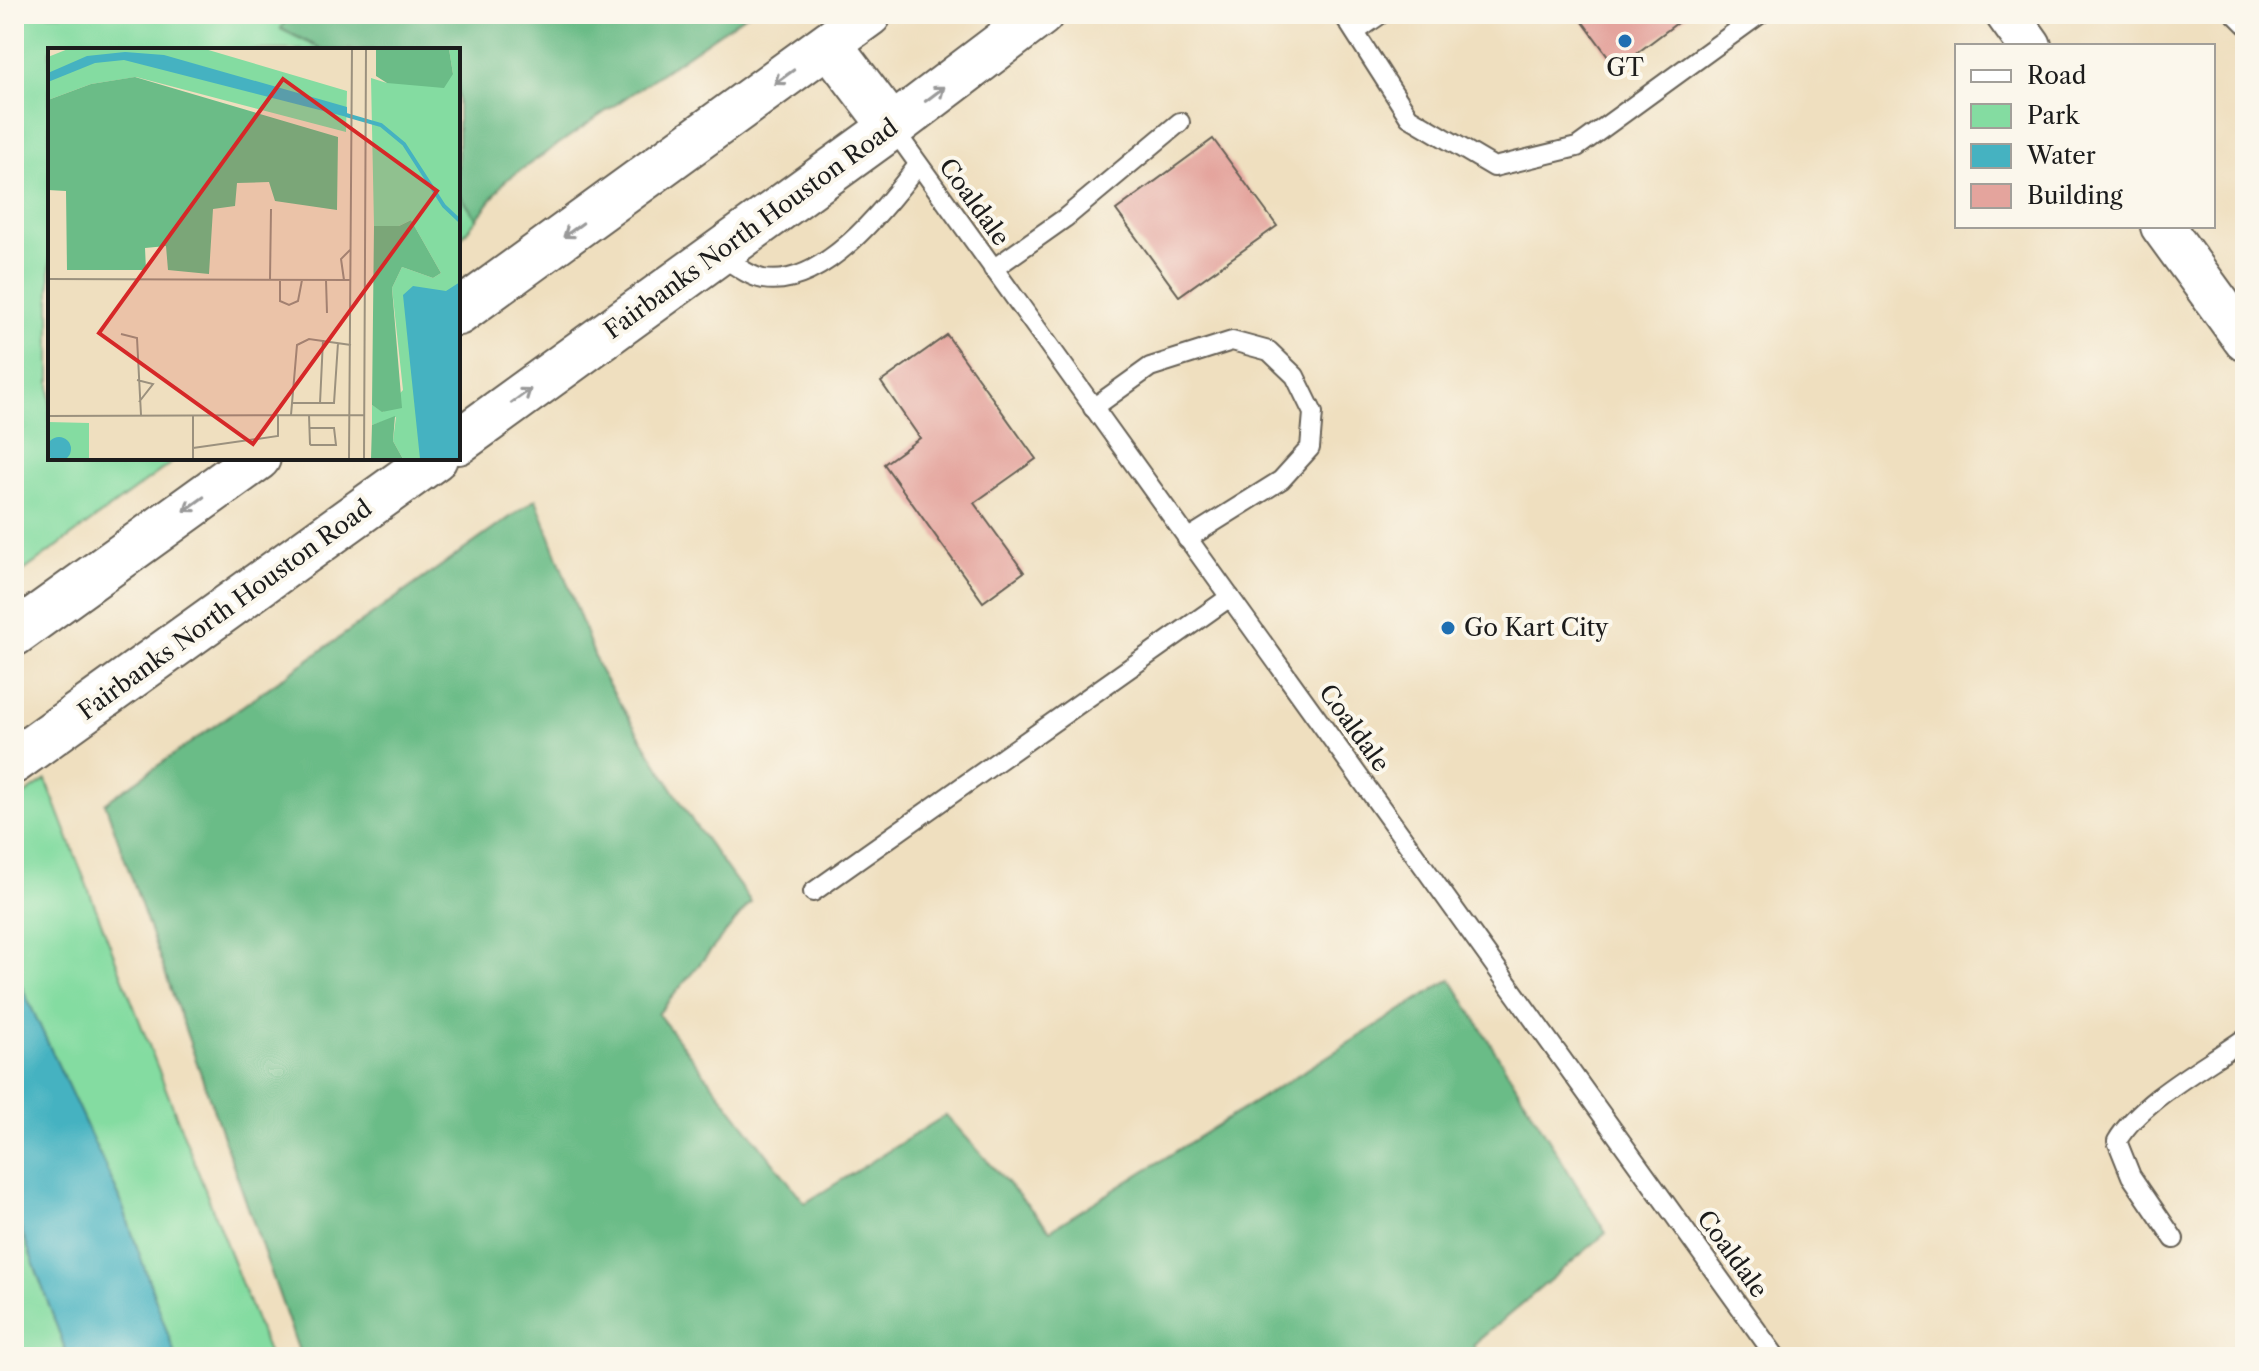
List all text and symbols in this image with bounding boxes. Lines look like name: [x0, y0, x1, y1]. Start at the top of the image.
marker: GT: [1616, 32, 1634, 50]
legend: [1955, 44, 2215, 228]
inset map: [48, 48, 460, 460]
place label: GT: [1606, 53, 1644, 82]
text: Road: [2027, 61, 2087, 90]
one-way arrow: [773, 68, 795, 85]
one-way arrow: [924, 86, 945, 103]
text: Park: [2027, 101, 2080, 130]
street label: Fairbanks North Houston Road: [598, 112, 903, 345]
text: Water: [2026, 141, 2096, 170]
street label: Coaldale: [933, 152, 1016, 251]
text: Building: [2027, 181, 2123, 210]
one-way arrow: [563, 221, 585, 238]
one-way arrow: [510, 388, 531, 405]
street label: Fairbanks North Houston Road: [72, 493, 377, 726]
one-way arrow: [184, 495, 206, 512]
place label: Go Kart City: [1464, 613, 1609, 642]
marker: Go Kart City: [1439, 619, 1457, 637]
street label: Coaldale: [1313, 678, 1396, 777]
street label: Coaldale: [1691, 1204, 1774, 1303]

